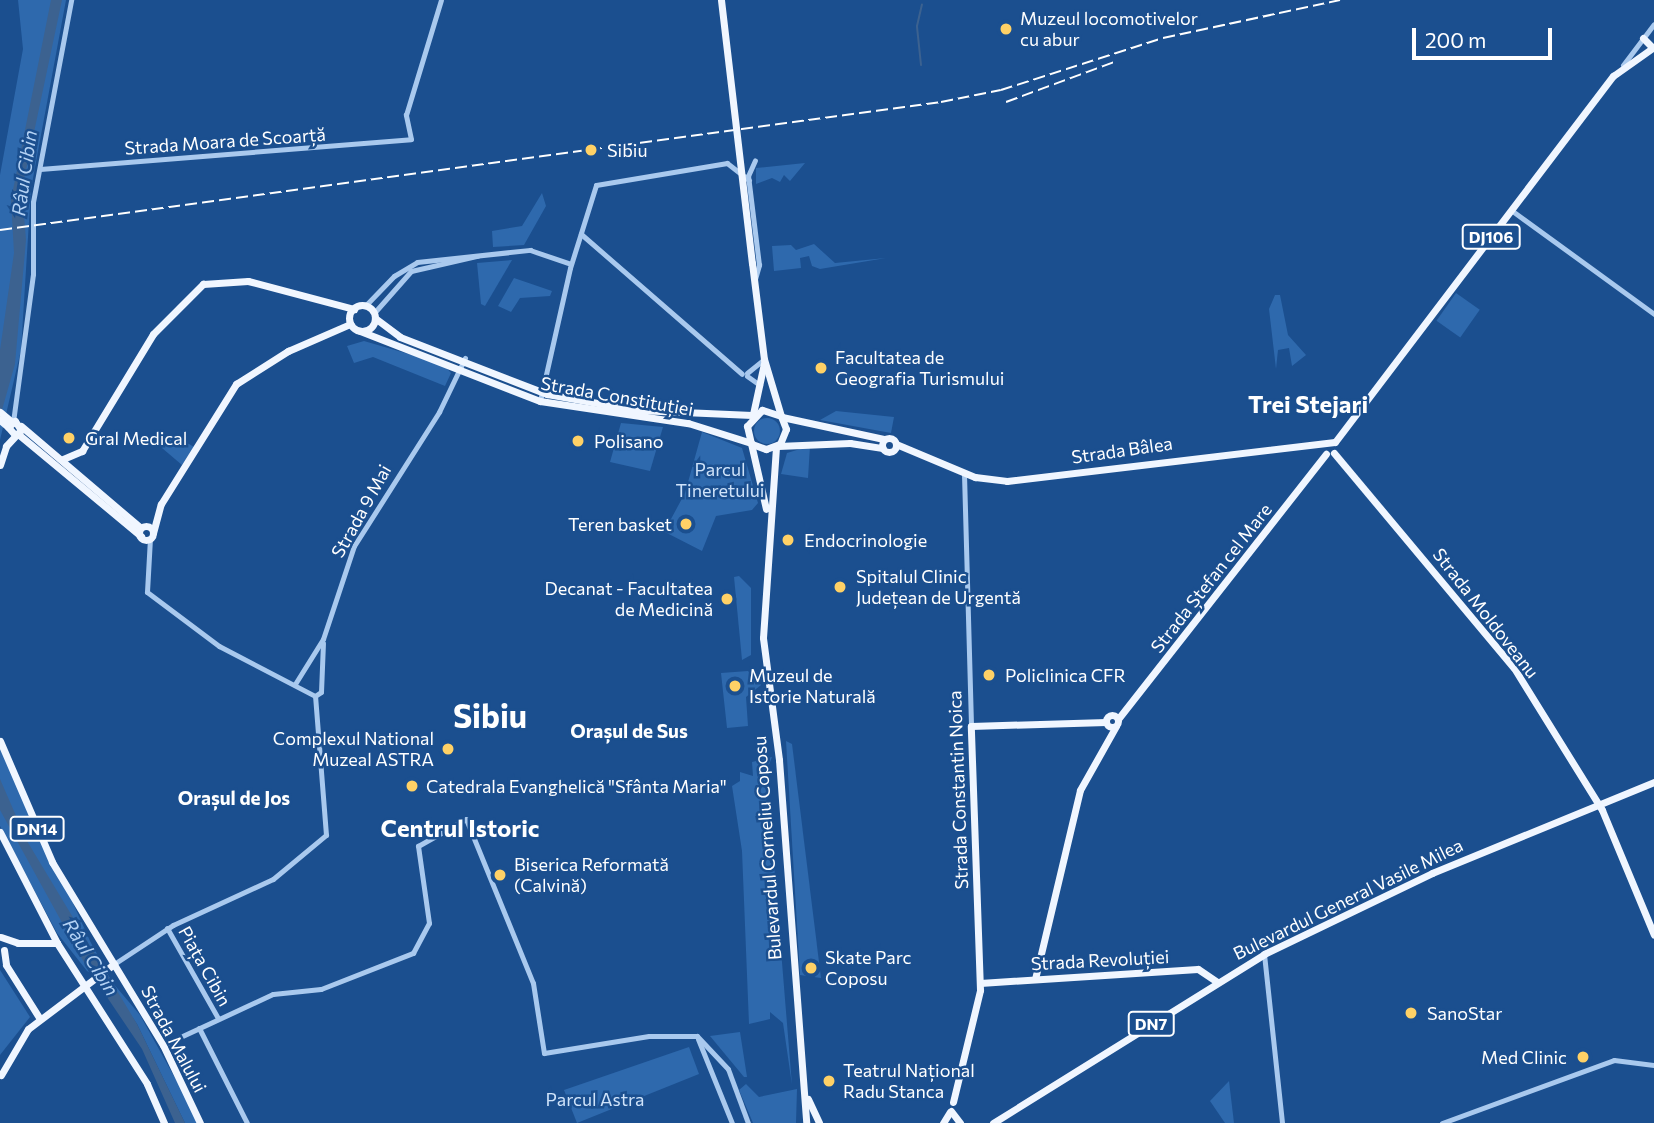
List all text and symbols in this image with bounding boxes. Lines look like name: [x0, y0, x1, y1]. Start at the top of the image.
place label: Muzeul locomotivelor cu abur: [1020, 8, 1198, 50]
scale bar: [1416, 14, 1556, 58]
marker: Muzeul locomotivelor cu abur: [998, 21, 1014, 37]
text: 200 m: [1425, 27, 1486, 52]
street label: Strada Moara de Scoarță: [124, 123, 326, 159]
water label: Râul Cibin: [7, 129, 41, 217]
place label: Sibiu: [607, 139, 648, 161]
marker: Sibiu: [581, 140, 601, 160]
road number: DJ106: [1461, 224, 1521, 249]
place label: Facultatea de Geografia Turismului: [835, 347, 1004, 390]
marker: Facultatea de Geografia Turismului: [813, 360, 829, 376]
street label: Strada Constituției: [539, 372, 695, 420]
district label: Trei Stejari: [1248, 390, 1368, 418]
place label: Gral Medical: [85, 427, 187, 449]
marker: Gral Medical: [59, 428, 79, 448]
place label: Polisano: [594, 430, 664, 452]
marker: Polisano: [568, 431, 588, 451]
street label: Strada Bâlea: [1070, 432, 1174, 468]
park label: Parcul Tineretului: [676, 459, 764, 502]
street label: Strada 9 Mai: [327, 461, 395, 561]
street label: Strada Ștefan cel Mare: [1146, 499, 1276, 657]
place label: Teren basket: [568, 513, 672, 535]
marker: Teren basket: [678, 516, 694, 532]
place label: Endocrinologie: [804, 529, 927, 551]
marker: Endocrinologie: [778, 530, 798, 550]
street label: Strada Moldoveanu: [1429, 544, 1543, 682]
place label: Spitalul Clinic Județean de Urgentă: [856, 566, 1021, 608]
marker: Spitalul Clinic Județean de Urgentă: [830, 577, 850, 597]
place label: Decanat - Facultatea de Medicină: [544, 578, 713, 620]
marker: Decanat - Facultatea de Medicină: [719, 591, 735, 607]
place label: Policlinica CFR: [1005, 664, 1125, 686]
place label: Muzeul de Istorie Naturală: [749, 665, 876, 708]
marker: Policlinica CFR: [979, 665, 999, 685]
marker: Muzeul de Istorie Naturală: [727, 678, 743, 694]
street label: Strada Constantin Noica: [944, 690, 972, 890]
district label: Sibiu: [453, 696, 527, 734]
district label: Orașul de Sus: [570, 720, 688, 742]
place label: Complexul National Muzeal ASTRA: [273, 728, 434, 770]
street label: Bulevardul Corneliu Coposu: [748, 735, 786, 961]
marker: Complexul National Muzeal ASTRA: [440, 741, 456, 757]
place label: Catedrala Evanghelică "Sfânta Maria": [426, 775, 727, 797]
marker: Catedrala Evanghelică "Sfânta Maria": [404, 778, 420, 794]
district label: Orașul de Jos: [178, 787, 290, 809]
district label: Centrul Istoric: [381, 814, 539, 842]
road number: DN14: [9, 816, 65, 842]
street label: Bulevardul General Vasile Milea: [1230, 834, 1466, 964]
place label: Biserica Reformată (Calvină): [514, 854, 669, 896]
marker: Biserica Reformată (Calvină): [492, 867, 508, 883]
water label: Râul Cibin: [58, 914, 124, 1000]
street label: Piața Cibin: [174, 922, 236, 1010]
street label: Strada Revoluției: [1030, 946, 1170, 974]
place label: Skate Parc Coposu: [825, 947, 911, 990]
marker: Skate Parc Coposu: [803, 960, 819, 976]
street label: Strada Malului: [137, 982, 211, 1096]
place label: SanoStar: [1427, 1002, 1502, 1024]
marker: SanoStar: [1401, 1003, 1421, 1023]
road number: DN7: [1126, 1012, 1176, 1036]
place label: Med Clinic: [1481, 1046, 1567, 1068]
marker: Med Clinic: [1573, 1047, 1593, 1067]
place label: Teatrul Național Radu Stanca: [843, 1060, 975, 1102]
marker: Teatrul Național Radu Stanca: [821, 1073, 837, 1089]
park label: Parcul Astra: [546, 1088, 644, 1110]

